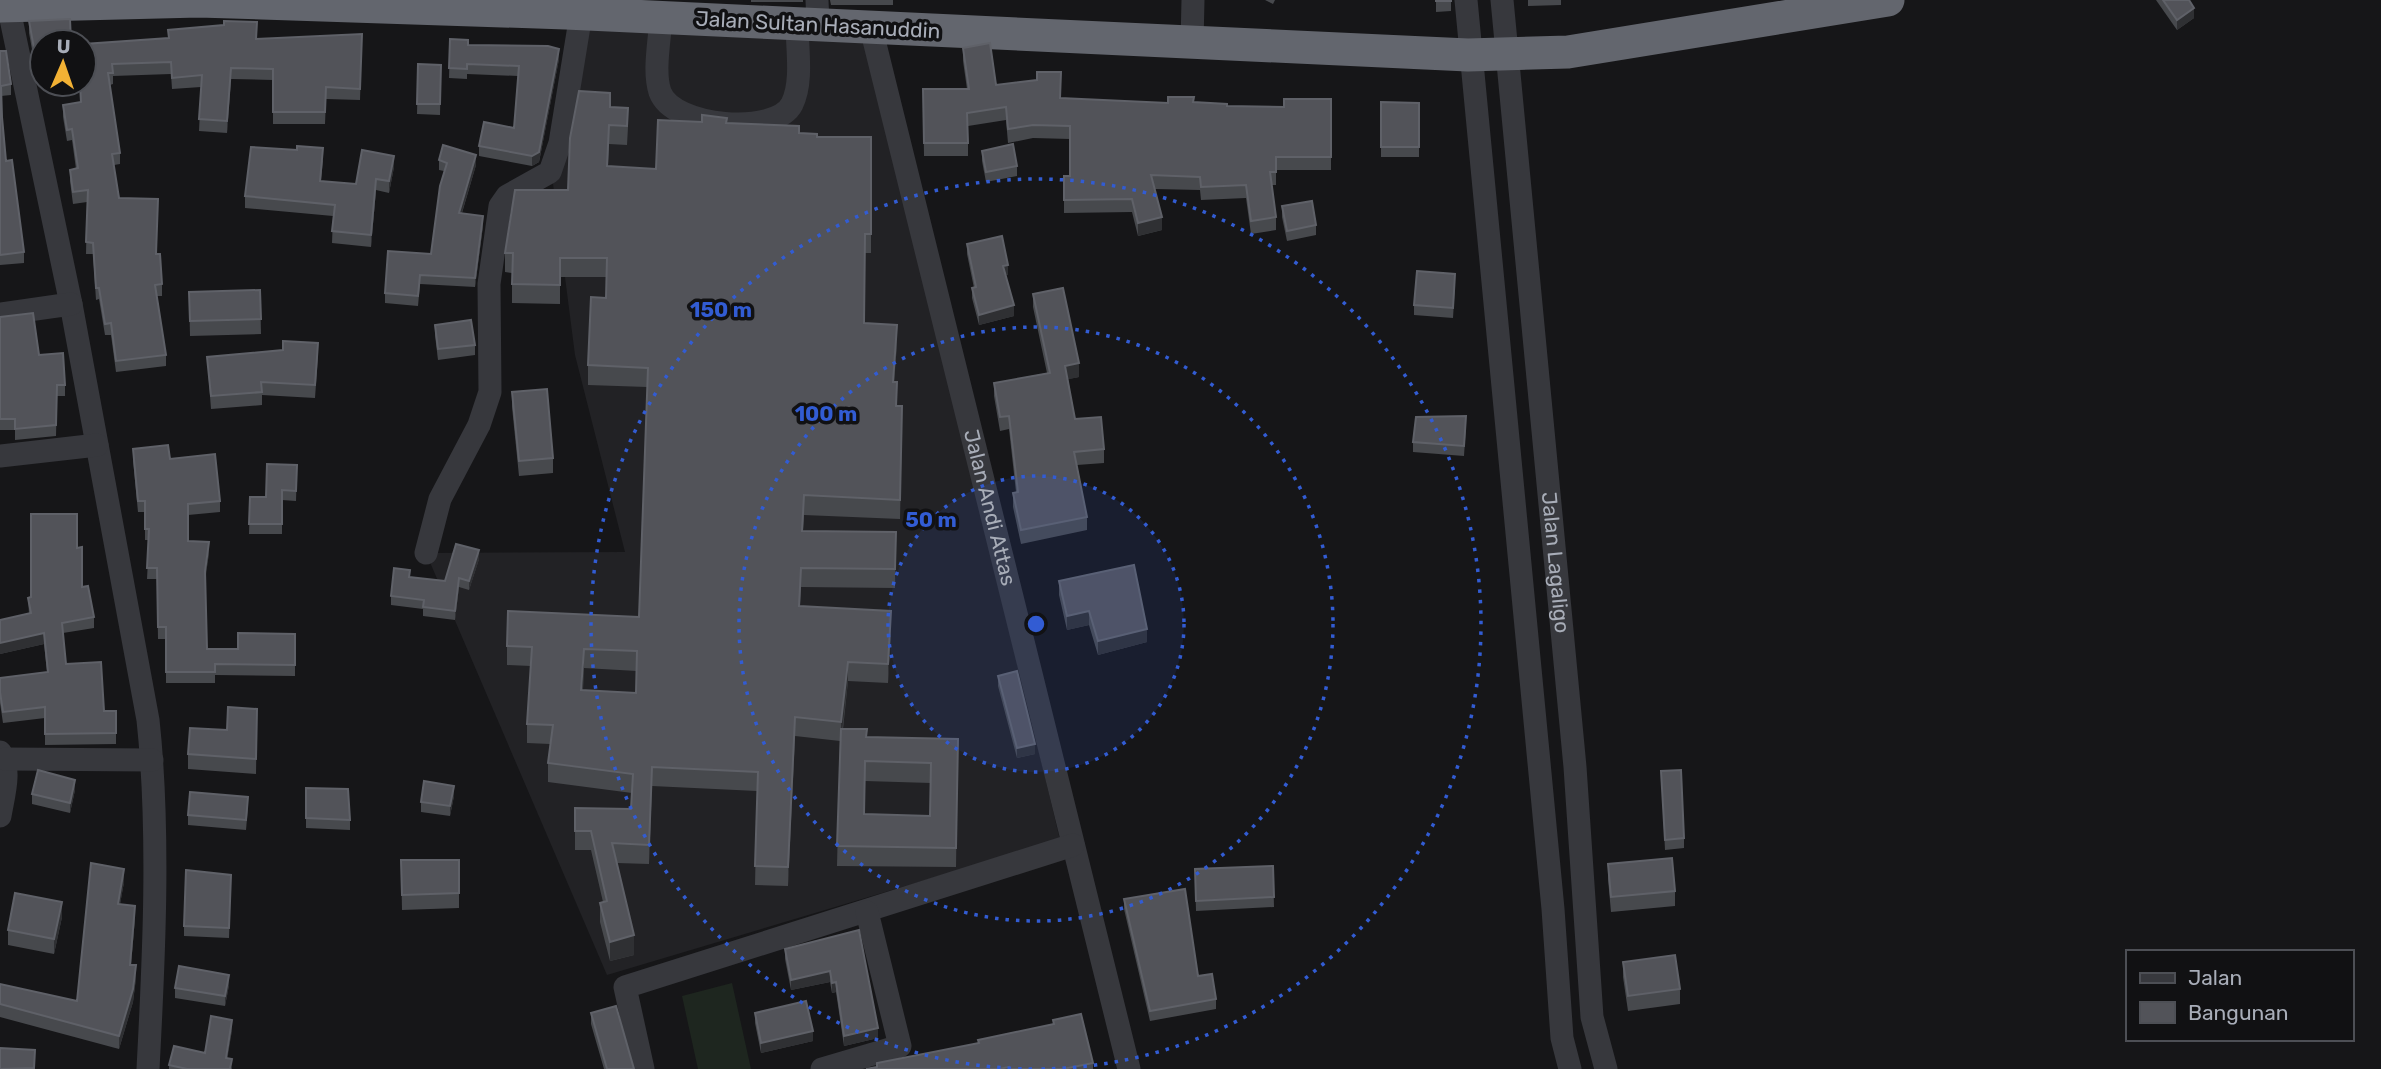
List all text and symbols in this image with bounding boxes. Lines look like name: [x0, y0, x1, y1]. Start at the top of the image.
street label: Jalan Sultan Hasanuddin: [695, 6, 941, 43]
north arrow: [28, 28, 98, 98]
text: U: [56, 35, 71, 58]
text: 150 m: [690, 297, 752, 322]
text: 100 m: [795, 401, 857, 426]
street label: Jalan Andi Attas: [959, 427, 1022, 588]
street label: Jalan Lagaligo: [1537, 491, 1575, 634]
text: 50 m: [905, 507, 957, 532]
centre of rings: [1024, 612, 1048, 636]
legend: [2126, 950, 2353, 1041]
text: Jalan: [2188, 965, 2242, 990]
text: Bangunan: [2188, 1000, 2289, 1025]

